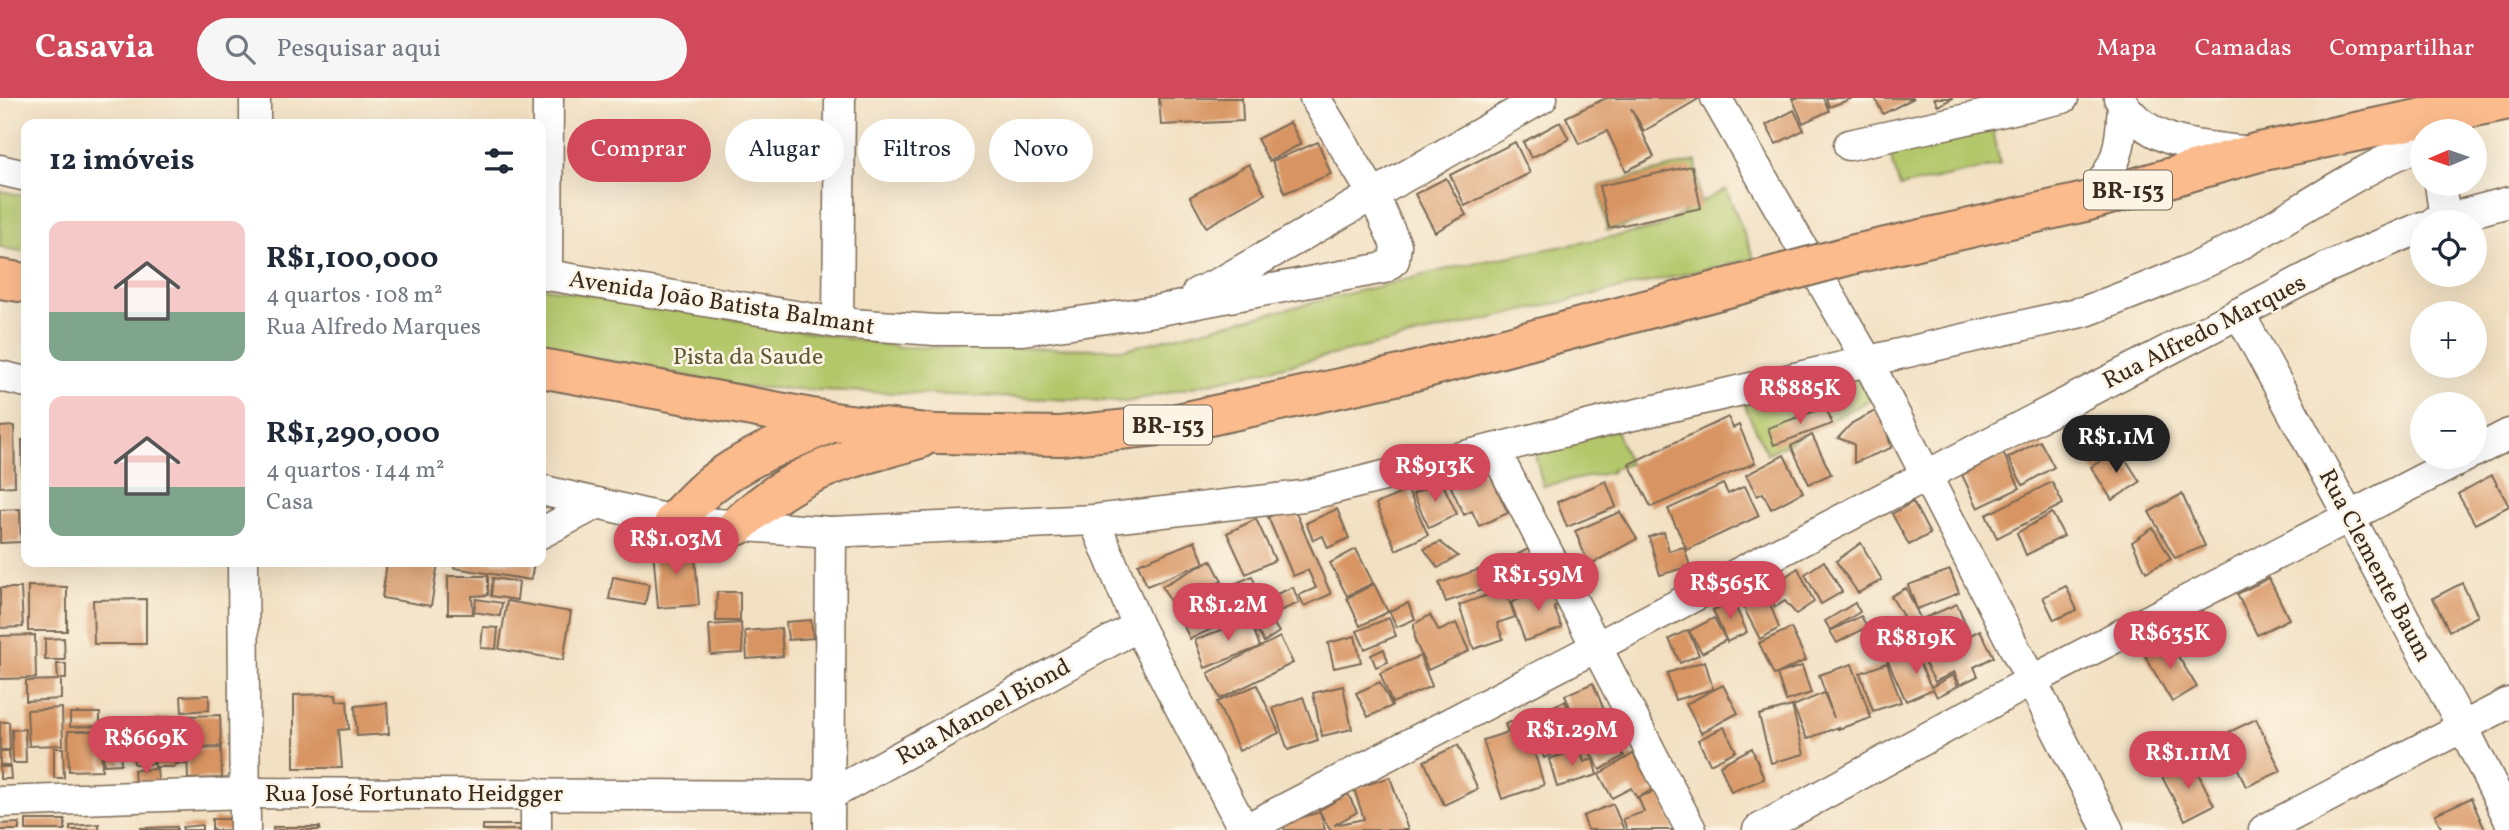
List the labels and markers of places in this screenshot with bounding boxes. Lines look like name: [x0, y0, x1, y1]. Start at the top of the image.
pin: R$885K: [1743, 366, 1857, 426]
pin: R$1.1M: [2059, 416, 2173, 475]
pin: R$913K: [1378, 444, 1492, 504]
pin: R$1.03M: [611, 518, 741, 577]
pin: R$1.59M: [1473, 554, 1603, 613]
pin: R$565K: [1673, 561, 1787, 621]
pin: R$1.2M: [1171, 584, 1285, 643]
pin: R$635K: [2113, 612, 2227, 671]
pin: R$819K: [1859, 616, 1973, 676]
pin: R$1.29M: [1507, 708, 1637, 768]
pin: R$669K: [89, 716, 203, 776]
pin: R$1.11M: [2123, 732, 2253, 791]

